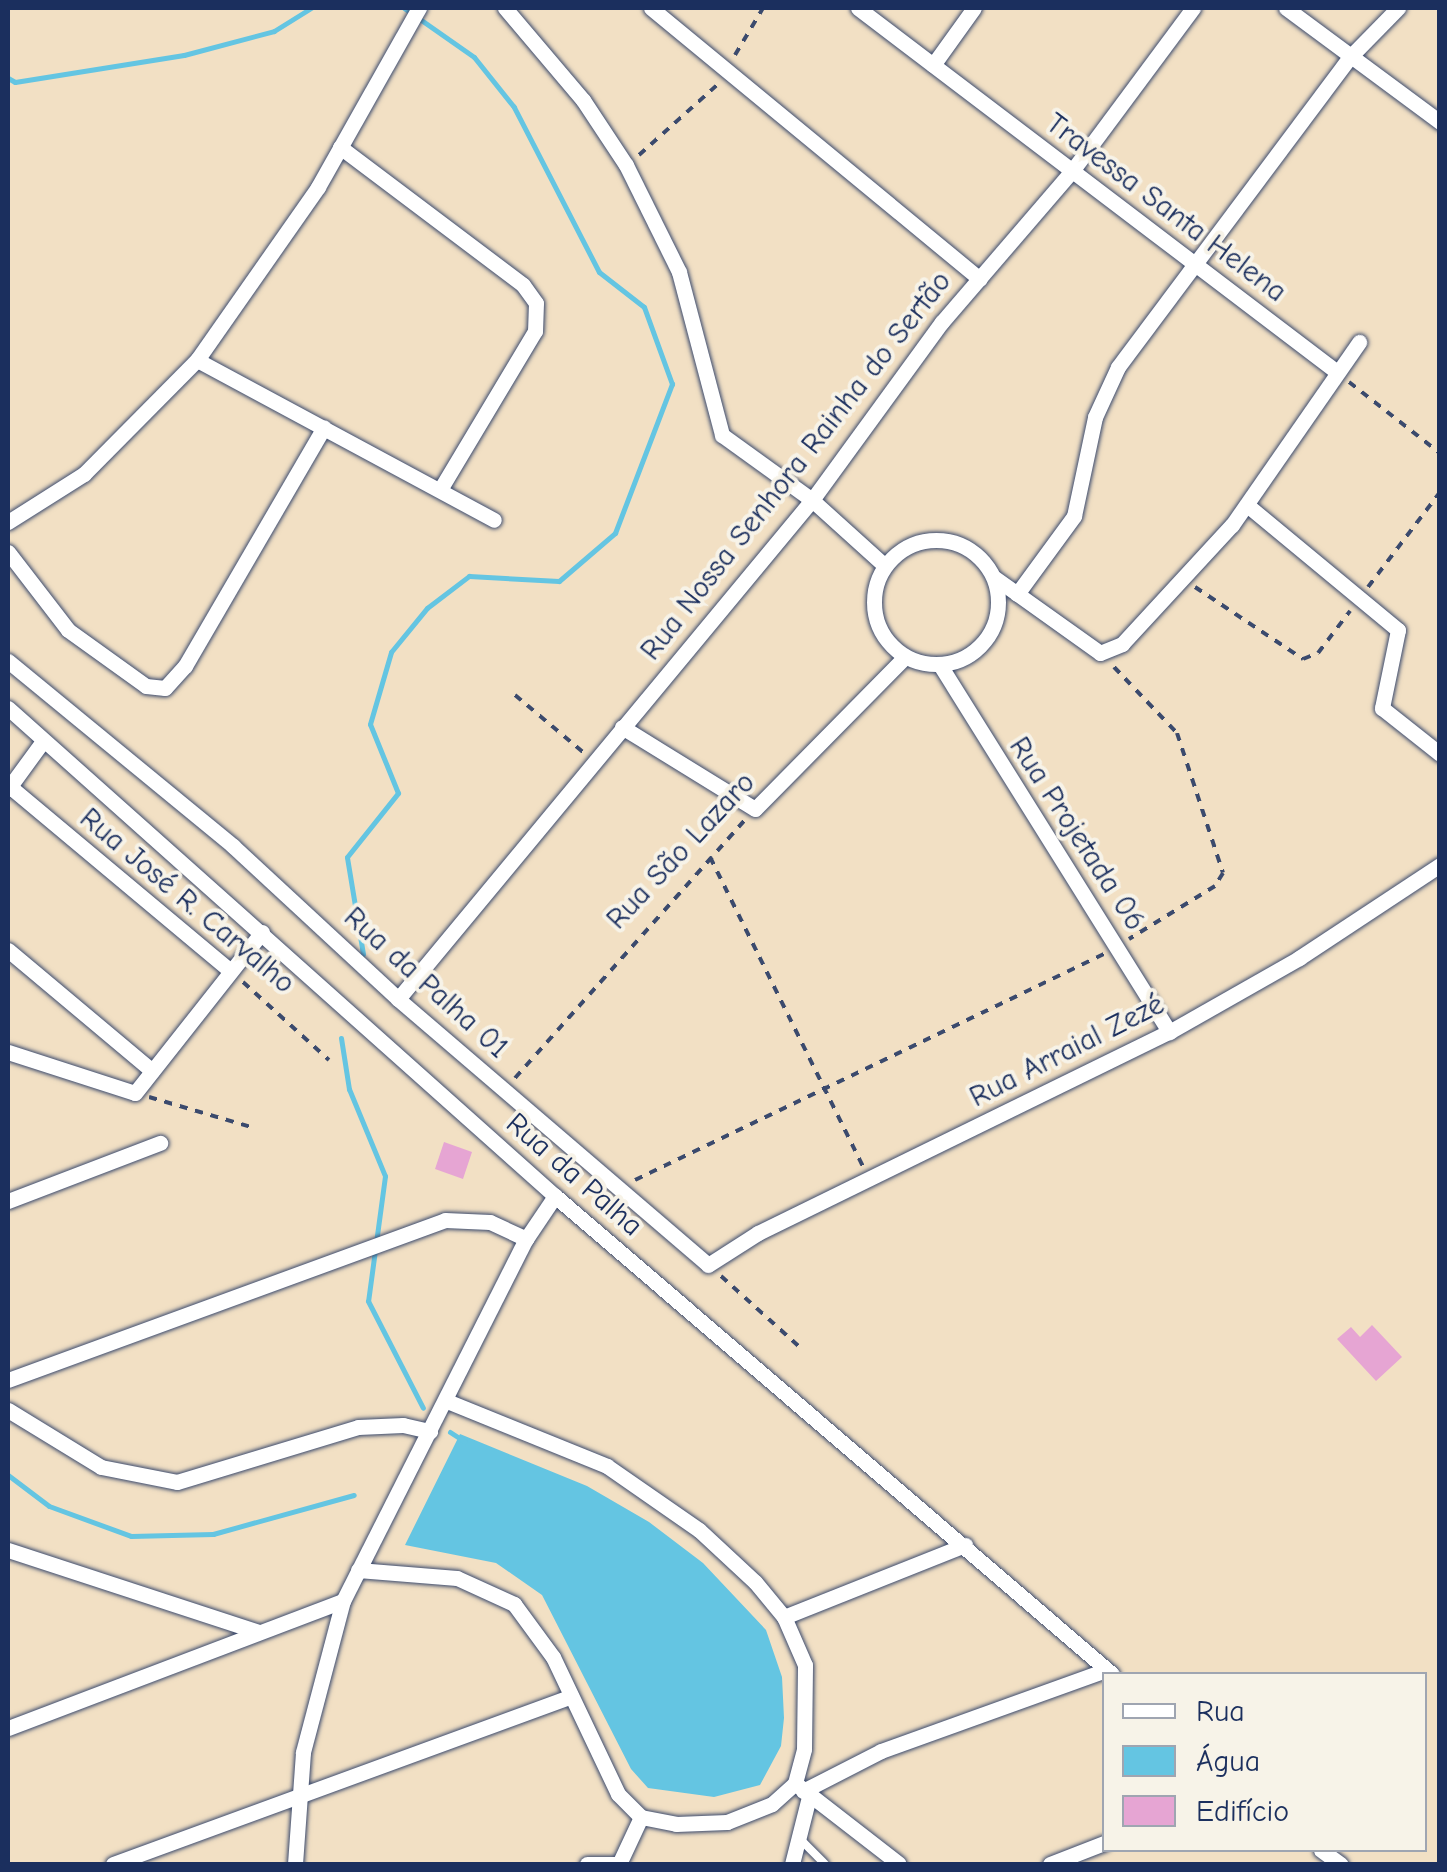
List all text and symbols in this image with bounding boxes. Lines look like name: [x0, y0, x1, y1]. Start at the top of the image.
street label: Travessa Santa Helena: [1039, 106, 1293, 310]
street label: Rua Nossa Senhora Rainha do Sertão: [633, 264, 959, 668]
street label: Rua Projetada 06: [1001, 730, 1153, 938]
street label: Rua São Lazaro: [599, 765, 763, 937]
street label: Rua José R. Carvalho: [72, 801, 302, 1001]
street label: Rua da Palha 01: [336, 900, 516, 1066]
street label: Rua Arraial Zezé: [964, 986, 1170, 1116]
street label: Rua da Palha: [498, 1106, 650, 1244]
legend: [1102, 1672, 1427, 1852]
text: Rua: [1196, 1694, 1245, 1729]
text: Água: [1196, 1744, 1260, 1779]
text: Edifício: [1196, 1794, 1289, 1829]

